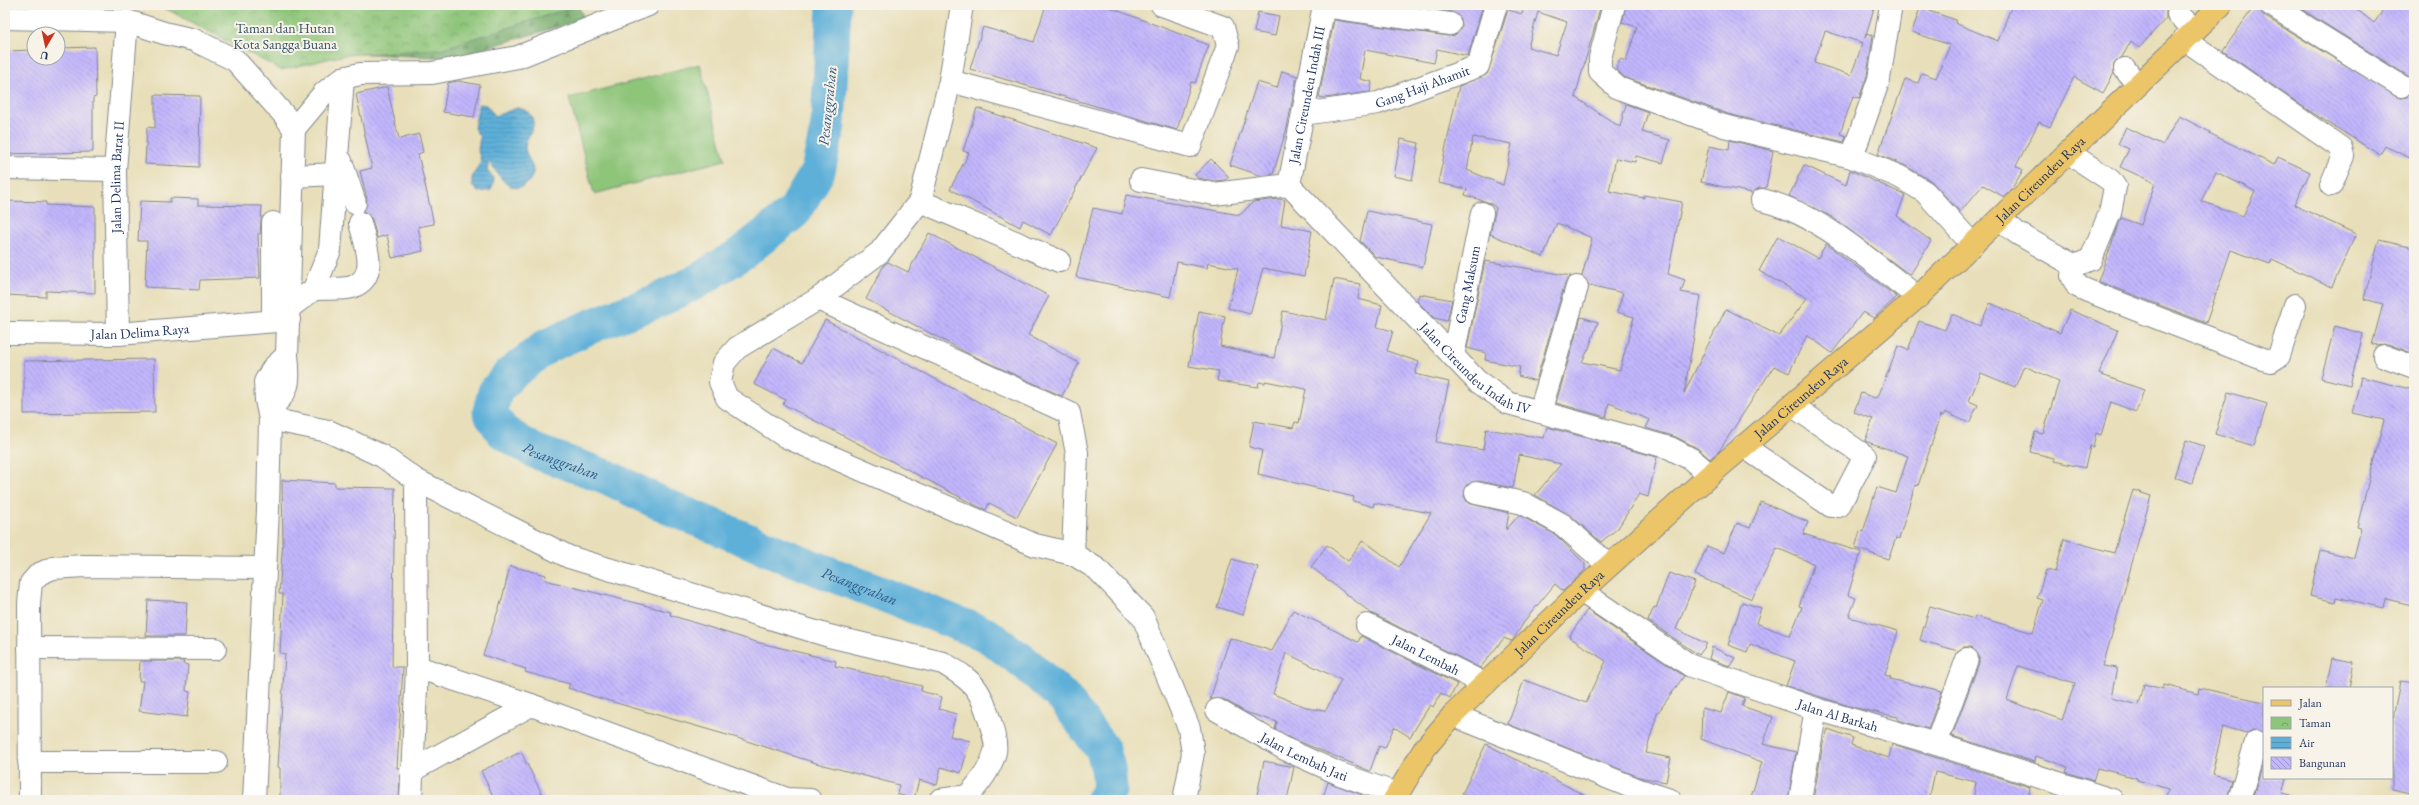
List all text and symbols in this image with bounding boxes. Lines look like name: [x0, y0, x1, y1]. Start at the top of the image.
park label: Taman dan Hutan Kota Sangga Buana: [233, 19, 337, 53]
street label: Jalan Cireundeu Indah III: [1284, 24, 1329, 166]
north arrow: [26, 26, 66, 66]
text: U: [39, 48, 50, 63]
street label: Gang Haji Ahamit: [1372, 61, 1473, 112]
water label: Pesanggrahan: [813, 65, 841, 147]
street label: Jalan Delima Barat II: [106, 120, 128, 234]
street label: Jalan Cireundeu Raya: [1991, 132, 2089, 227]
street label: Gang Maksum: [1451, 244, 1484, 325]
street label: Jalan Cireundeu Indah IV: [1416, 317, 1533, 418]
street label: Jalan Delima Raya: [90, 319, 190, 343]
street label: Jalan Cireundeu Raya: [1749, 352, 1852, 443]
water label: Pesanggrahan: [520, 437, 602, 483]
water label: Pesanggrahan: [819, 562, 901, 609]
street label: Jalan Cireundeu Raya: [1509, 565, 1608, 661]
street label: Jalan Lembah: [1388, 630, 1463, 679]
legend: [2263, 687, 2393, 779]
street label: Jalan Al Barkah: [1794, 694, 1880, 736]
text: Jalan: [2298, 695, 2323, 711]
text: Taman: [2299, 715, 2332, 731]
street label: Jalan Lembah Jati: [1256, 727, 1351, 785]
text: Air: [2298, 735, 2314, 751]
text: Bangunan: [2299, 755, 2347, 771]

